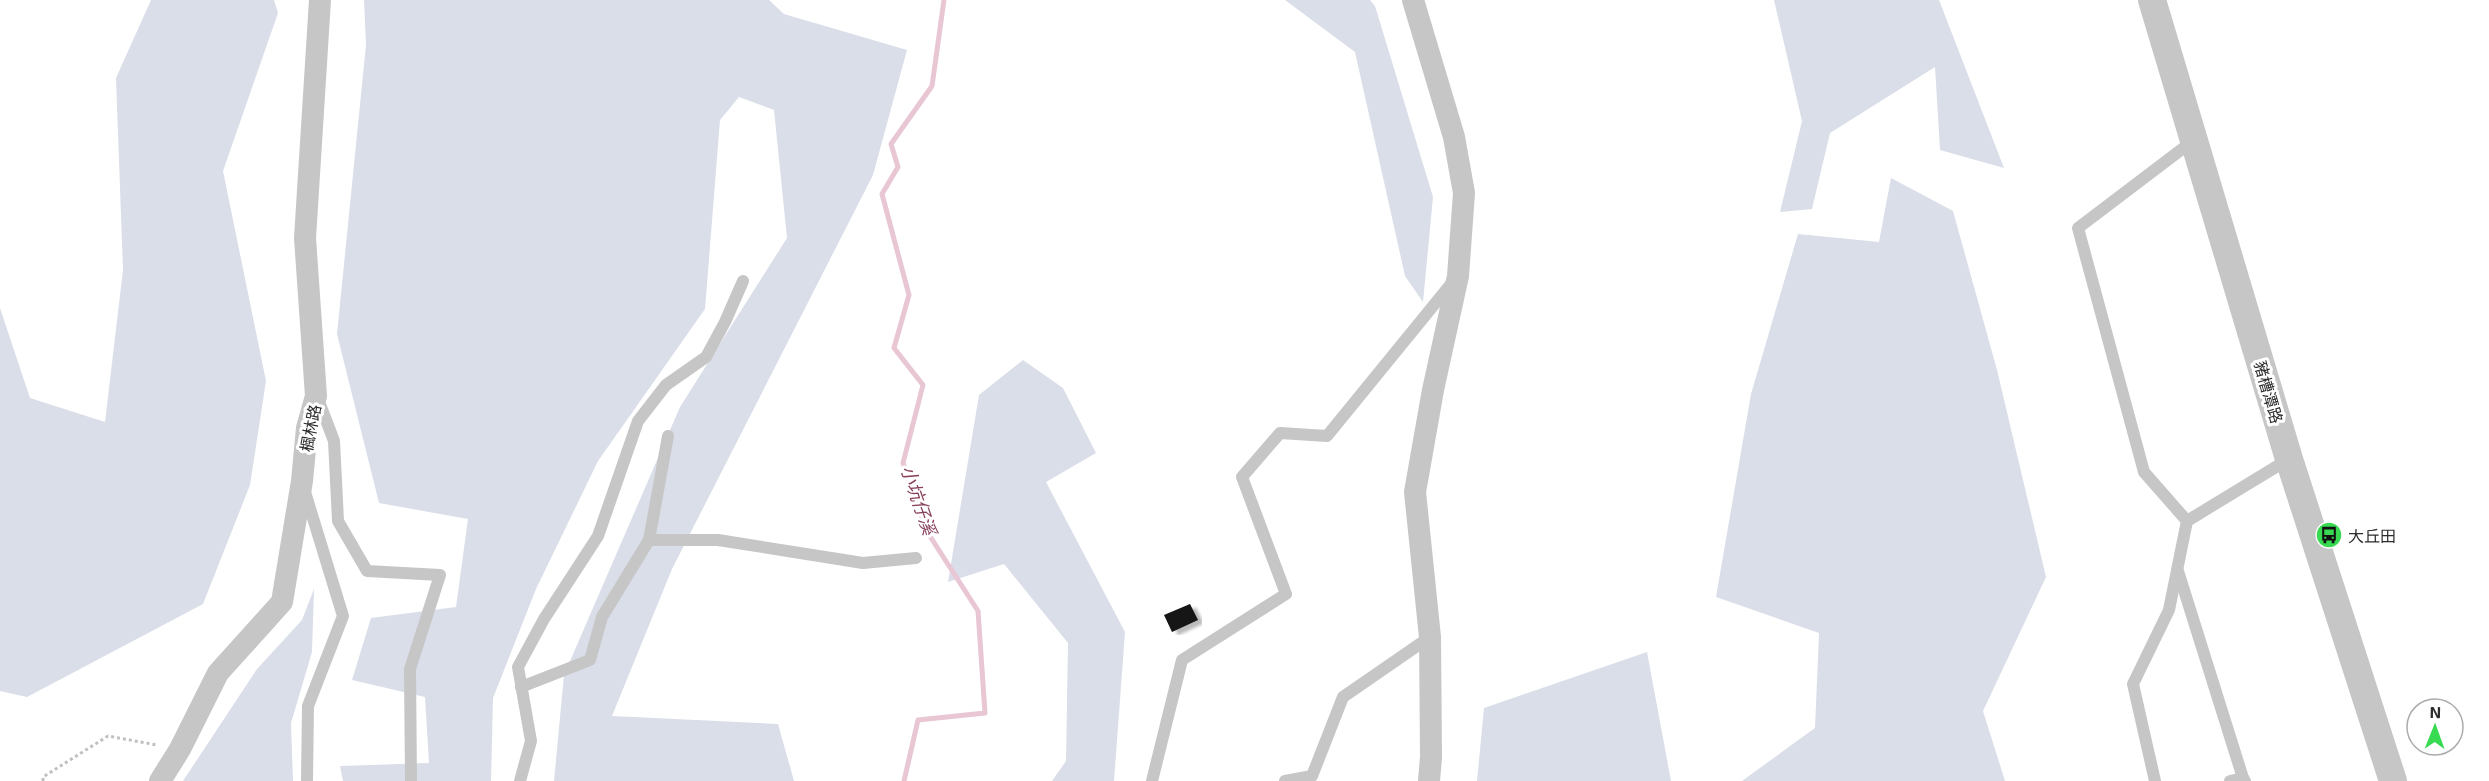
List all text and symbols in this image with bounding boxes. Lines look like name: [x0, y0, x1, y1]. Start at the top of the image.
street label: 豬槽潭路: [2251, 359, 2287, 425]
street label: 楓林路: [296, 403, 324, 453]
water label: 小坑仔溪: [897, 462, 942, 540]
bus stop icon: 大丘田: [2314, 520, 2344, 550]
place label: 大丘田: [2348, 526, 2396, 545]
north arrow: [2405, 697, 2465, 757]
text: N: [2429, 702, 2441, 721]

